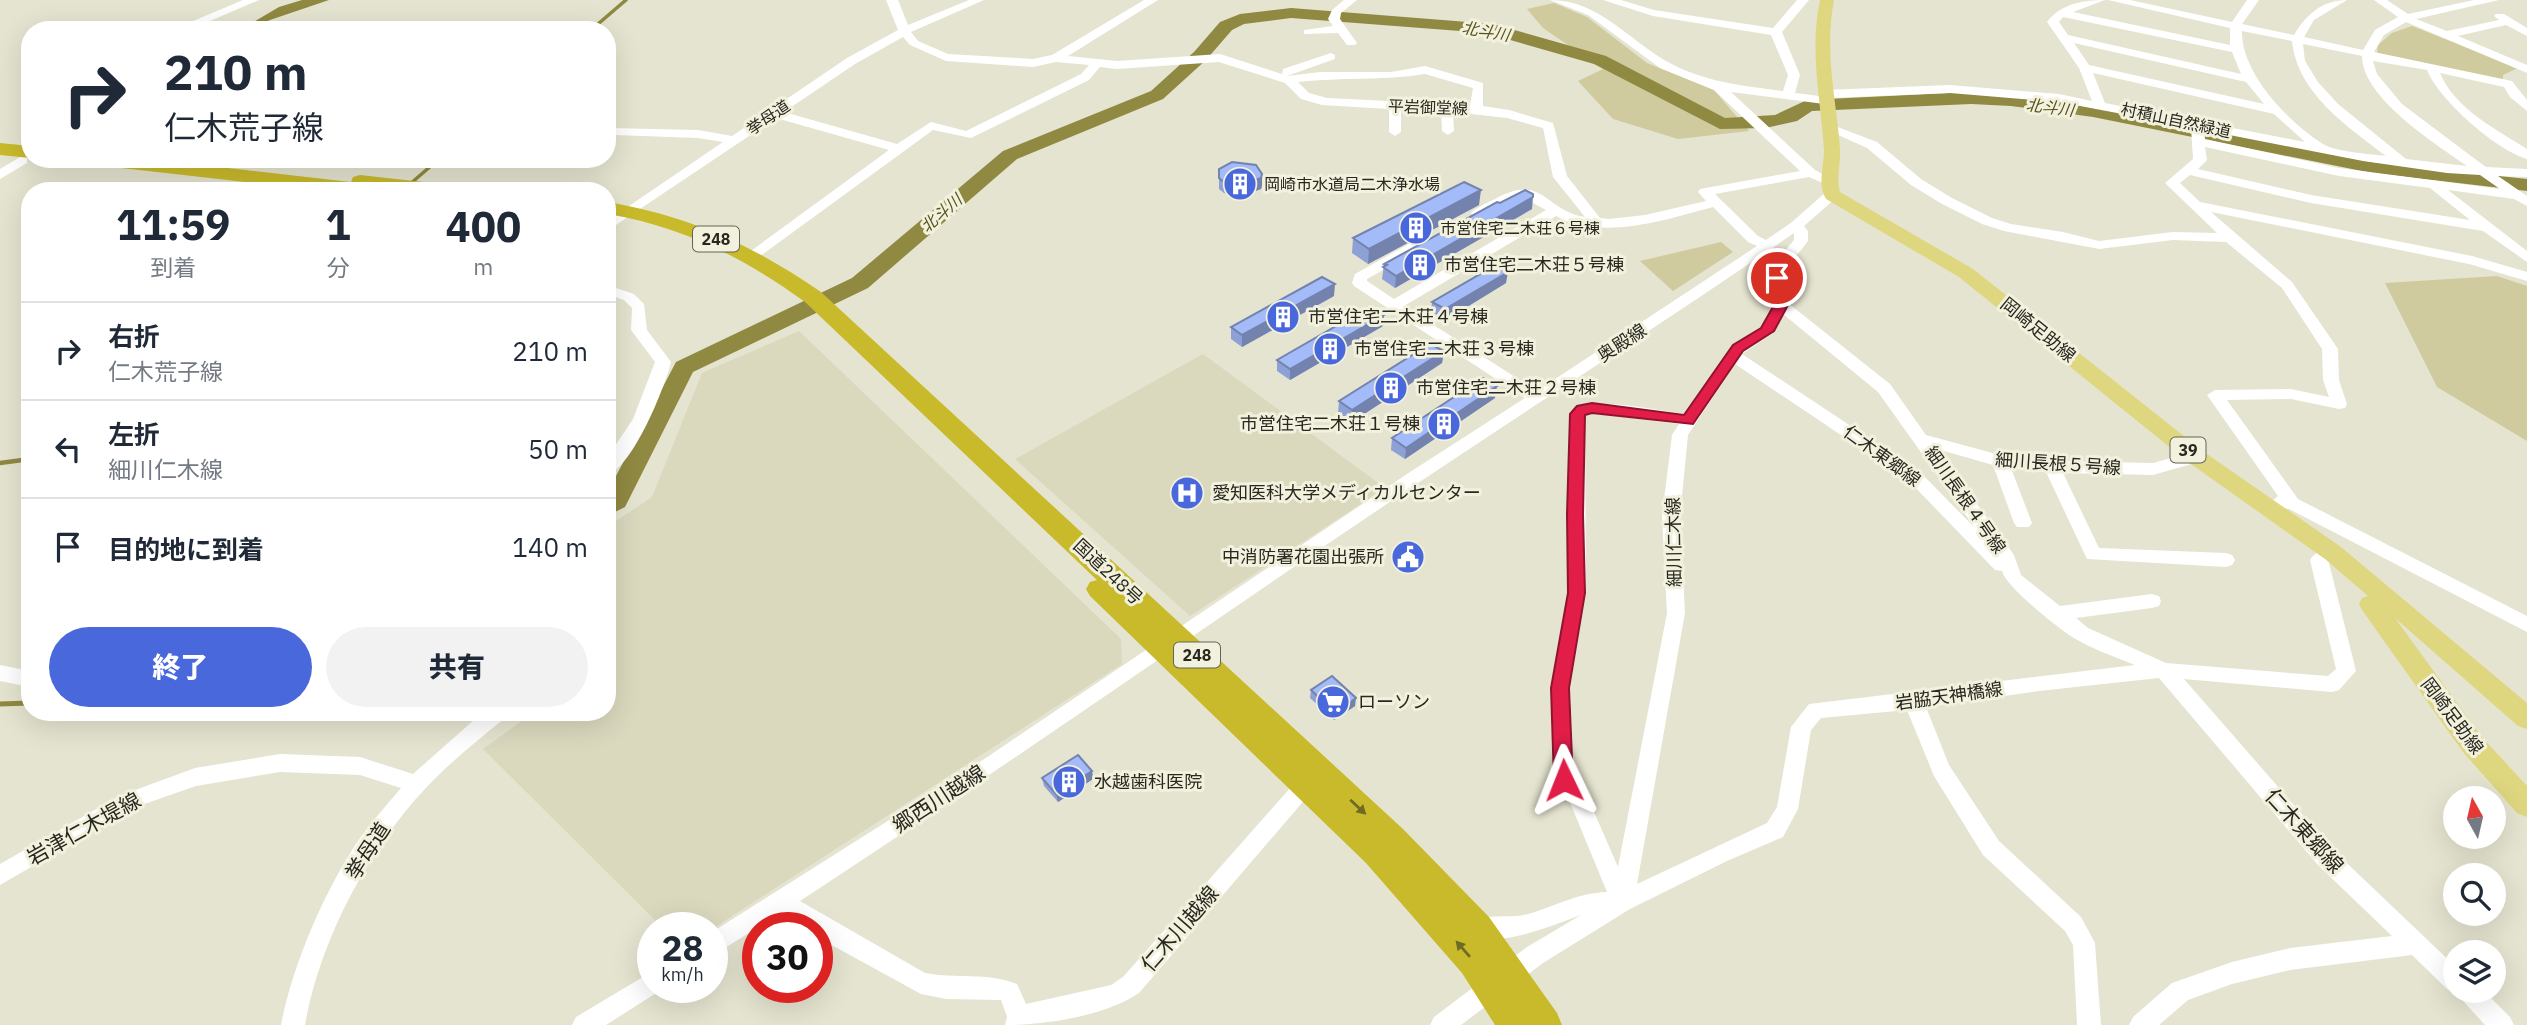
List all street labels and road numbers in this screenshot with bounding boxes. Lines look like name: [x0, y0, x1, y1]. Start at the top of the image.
street label: 挙母道: [743, 95, 793, 139]
street label: 平岩御堂線: [1388, 96, 1468, 118]
street label: 村積山自然緑道: [2119, 99, 2233, 141]
road number: 248: [693, 227, 739, 252]
street label: 岡崎足助線: [1996, 292, 2081, 367]
street label: 奥殿線: [1593, 318, 1651, 367]
street label: 仁木東郷線: [1839, 420, 1925, 491]
road number: 39: [2170, 438, 2206, 463]
street label: 細川長根４号線: [1920, 442, 2011, 558]
street label: 細川長根５号線: [1994, 448, 2122, 479]
street label: 細川仁木線: [1661, 497, 1686, 587]
street label: 国道248号: [1069, 534, 1148, 610]
road number: 248: [1174, 642, 1220, 668]
street label: 岡崎足助線: [2416, 673, 2489, 759]
street label: 岩脇天神橋線: [1894, 677, 2004, 714]
street label: 郷西川越線: [887, 758, 990, 838]
street label: 仁木東郷線: [2259, 782, 2350, 879]
street label: 岩津仁木堤線: [22, 785, 145, 871]
street label: 挙母道: [338, 816, 396, 884]
street label: 仁木川越線: [1134, 880, 1224, 977]

